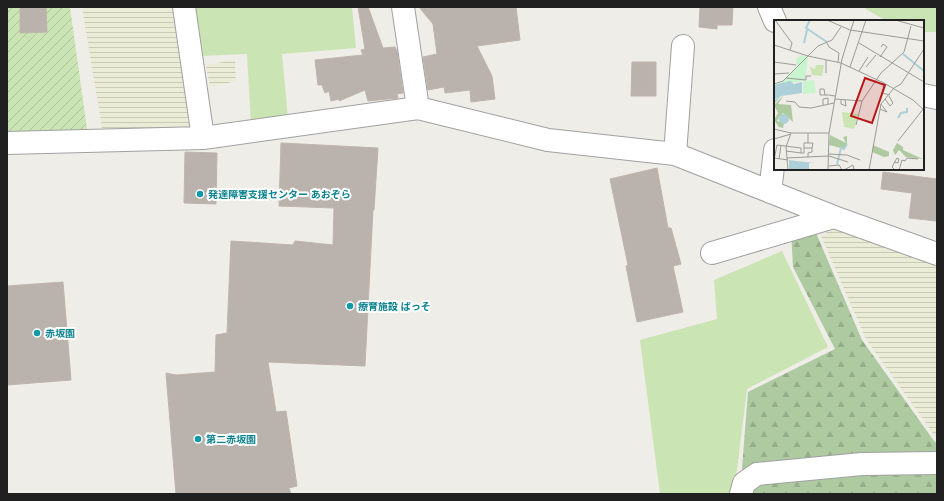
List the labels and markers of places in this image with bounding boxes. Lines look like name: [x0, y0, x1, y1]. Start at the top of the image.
place label: 発達障害支援センター あおぞら: [208, 188, 351, 201]
marker: 発達障害支援センター あおぞら: [195, 189, 205, 199]
place label: 療育施設 ぱっそ: [358, 300, 431, 313]
marker: 療育施設 ぱっそ: [345, 301, 355, 311]
place label: 赤坂園: [45, 327, 75, 340]
marker: 赤坂園: [32, 328, 42, 338]
place label: 第二赤坂園: [206, 433, 256, 446]
marker: 第二赤坂園: [193, 434, 203, 444]

